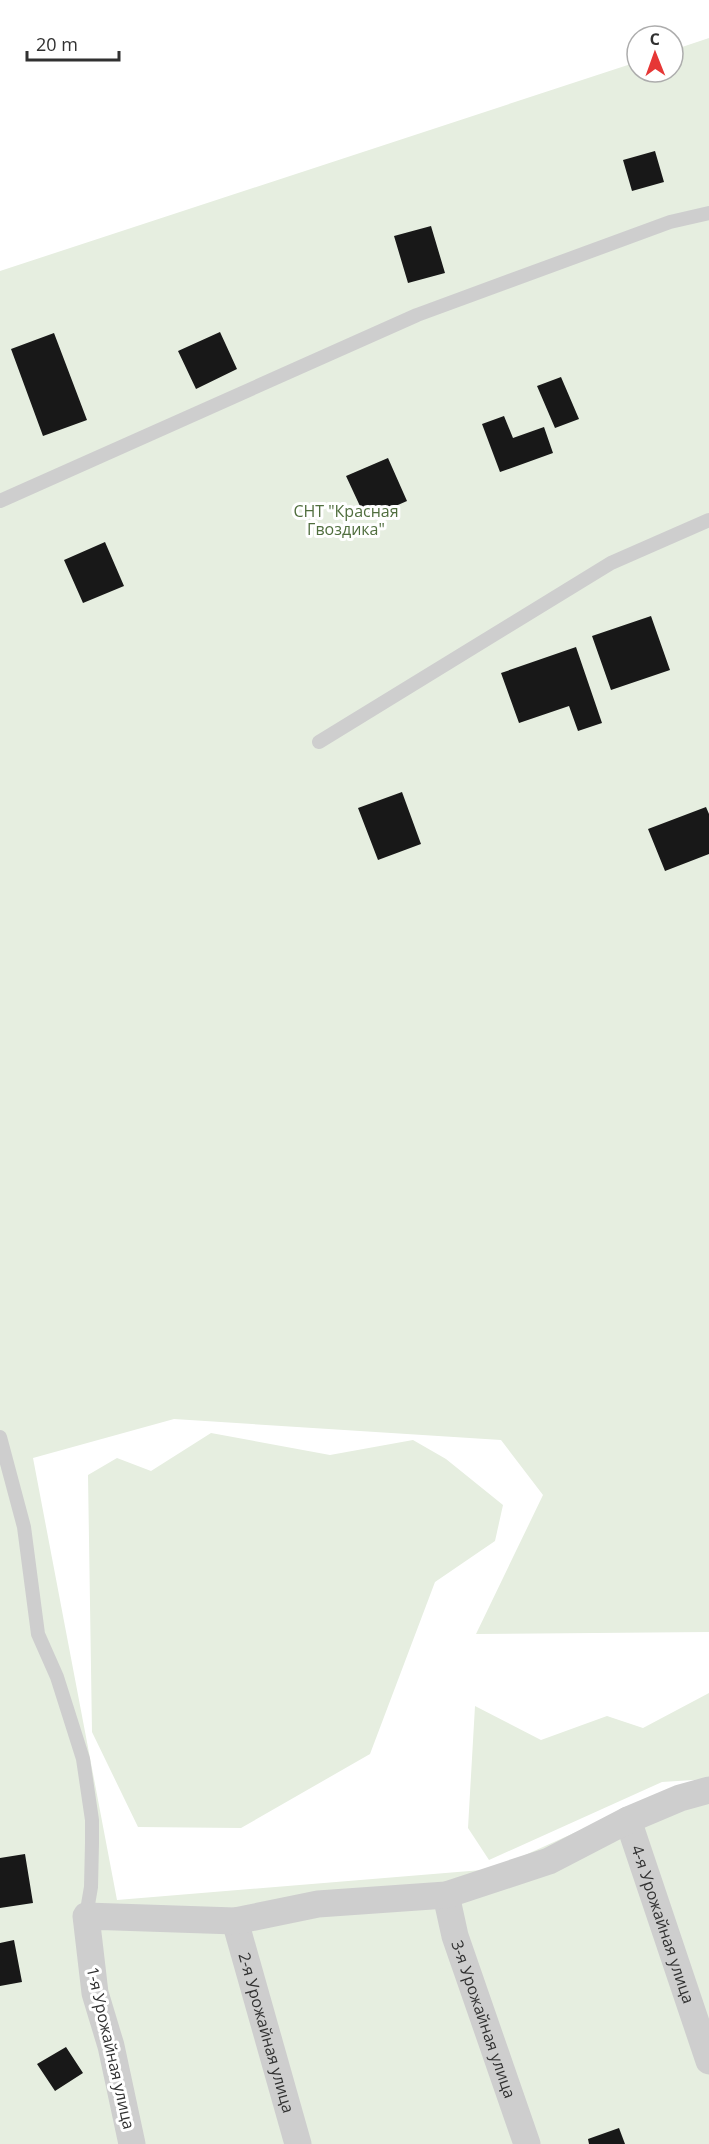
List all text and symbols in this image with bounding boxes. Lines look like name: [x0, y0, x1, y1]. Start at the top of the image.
scale bar: [27, 24, 118, 62]
north arrow: [625, 24, 685, 84]
text: С: [649, 28, 660, 50]
text: 20 m: [36, 32, 78, 56]
park label: СНТ "Красная Гвоздика": [293, 500, 399, 540]
street label: 4-я Урожайная улица: [626, 1842, 700, 2006]
street label: 3-я Урожайная улица: [446, 1937, 521, 2101]
street label: 2-я Урожайная улица: [233, 1950, 300, 2115]
street label: 1-я Урожайная улица: [82, 1965, 140, 2131]

